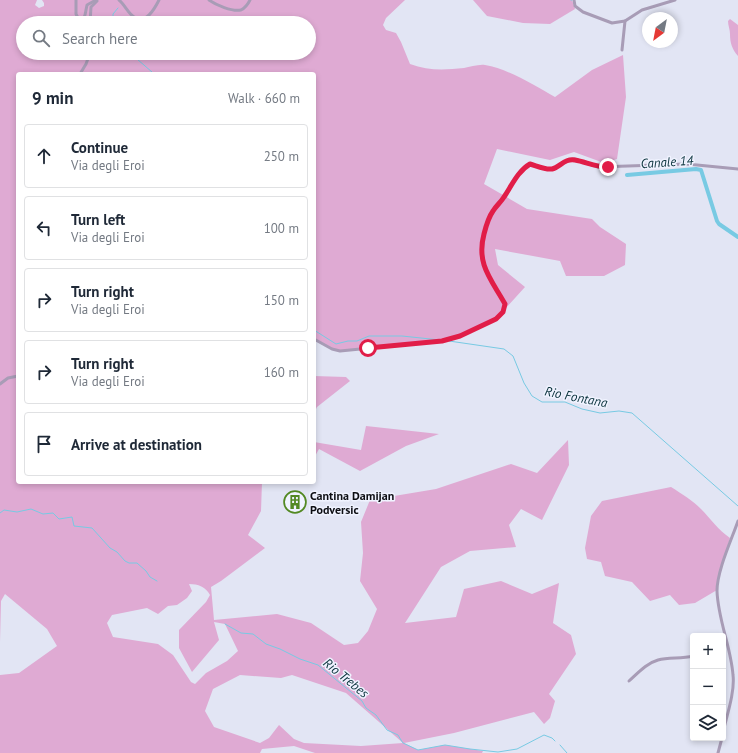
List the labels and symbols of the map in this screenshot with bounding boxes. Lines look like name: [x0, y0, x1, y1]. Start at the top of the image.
north arrow: [642, 12, 678, 48]
water label: Canale 14: [640, 152, 694, 172]
route end: [599, 158, 617, 176]
route start: [359, 339, 377, 357]
water label: Rio Fontana: [543, 383, 610, 412]
place label: Cantina Damijan Podversic: [310, 488, 394, 517]
building icon: Cantina Damijan Podversic: [282, 489, 308, 515]
water label: Rio Trebes: [320, 654, 373, 702]

